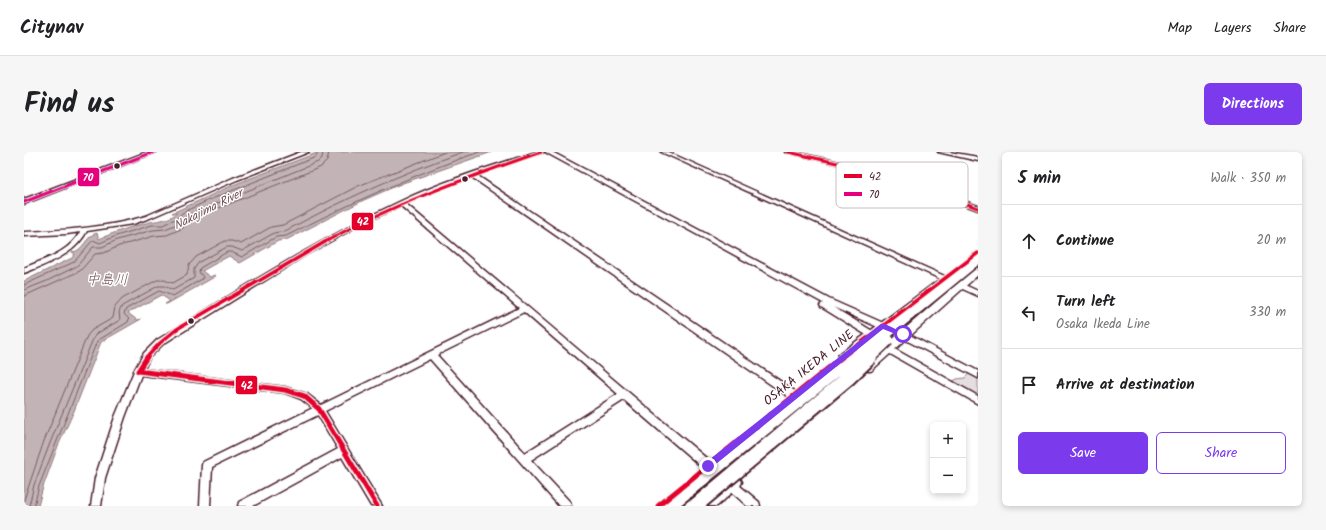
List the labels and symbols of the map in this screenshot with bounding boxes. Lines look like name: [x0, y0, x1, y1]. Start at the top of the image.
unlabelled marker: [112, 161, 122, 171]
legend: [836, 162, 968, 208]
line badge: 70: [77, 167, 100, 187]
text: 42: [869, 168, 881, 186]
text: 70: [83, 169, 94, 187]
unlabelled marker: [460, 174, 470, 184]
water label: Nakajima River: [170, 183, 249, 235]
text: 70: [869, 186, 880, 204]
line badge: 42: [351, 212, 374, 231]
text: 42: [357, 213, 369, 231]
water label: 中島川: [86, 269, 128, 291]
unlabelled marker: [186, 316, 196, 326]
street label: OSAKA IKEDA LINE: [759, 325, 859, 412]
route start: [894, 325, 912, 343]
line badge: 42: [235, 375, 258, 395]
text: 42: [241, 377, 253, 395]
route end: [699, 457, 717, 475]

